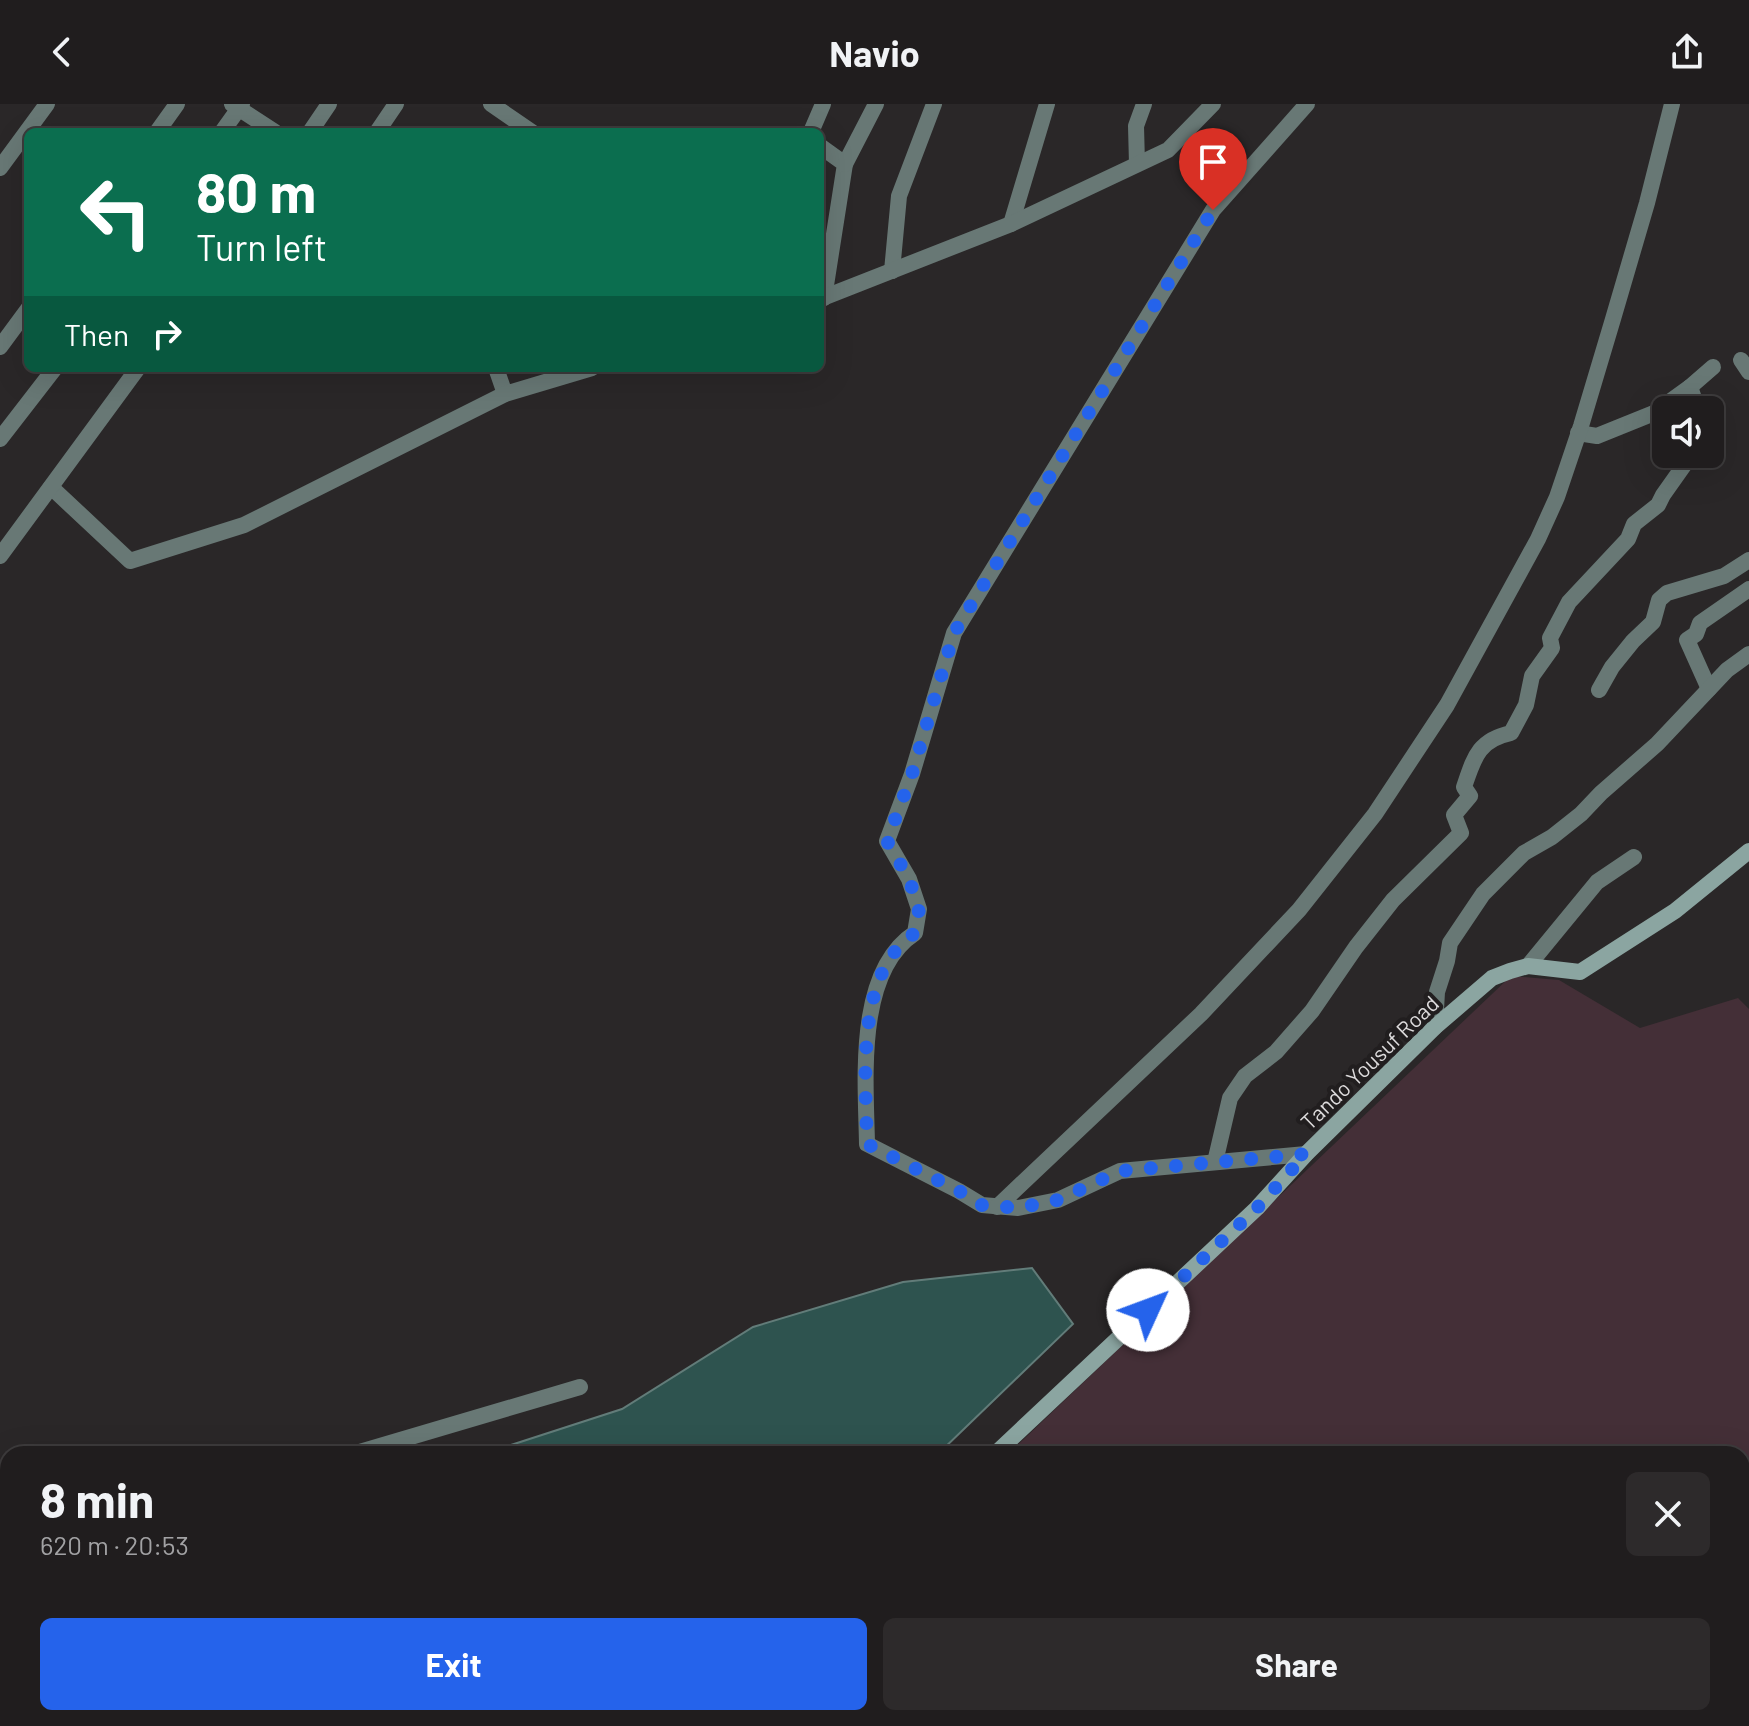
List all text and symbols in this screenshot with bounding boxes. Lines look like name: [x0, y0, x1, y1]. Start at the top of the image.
icon: back: [40, 30, 84, 74]
icon: share: [1665, 30, 1709, 74]
text: Navio: [829, 31, 920, 74]
pin: [1179, 128, 1247, 210]
icon: arrive: [1191, 140, 1235, 184]
text: 80 m: [196, 157, 316, 224]
icon: left: [64, 160, 168, 264]
text: Turn left: [196, 225, 327, 268]
icon: right: [145, 312, 189, 356]
text: Then: [64, 316, 129, 352]
map controls: [1652, 396, 1724, 468]
button: sound: [1652, 396, 1724, 468]
street label: Tando Yousuf Road: [1295, 990, 1443, 1134]
position arrow: [1106, 1268, 1190, 1352]
text: 8 min: [40, 1470, 154, 1528]
button: close: [1626, 1472, 1710, 1556]
text: 620 m · 20:53: [40, 1529, 189, 1560]
button: Exit: [40, 1618, 867, 1710]
button: Share: [883, 1618, 1710, 1710]

